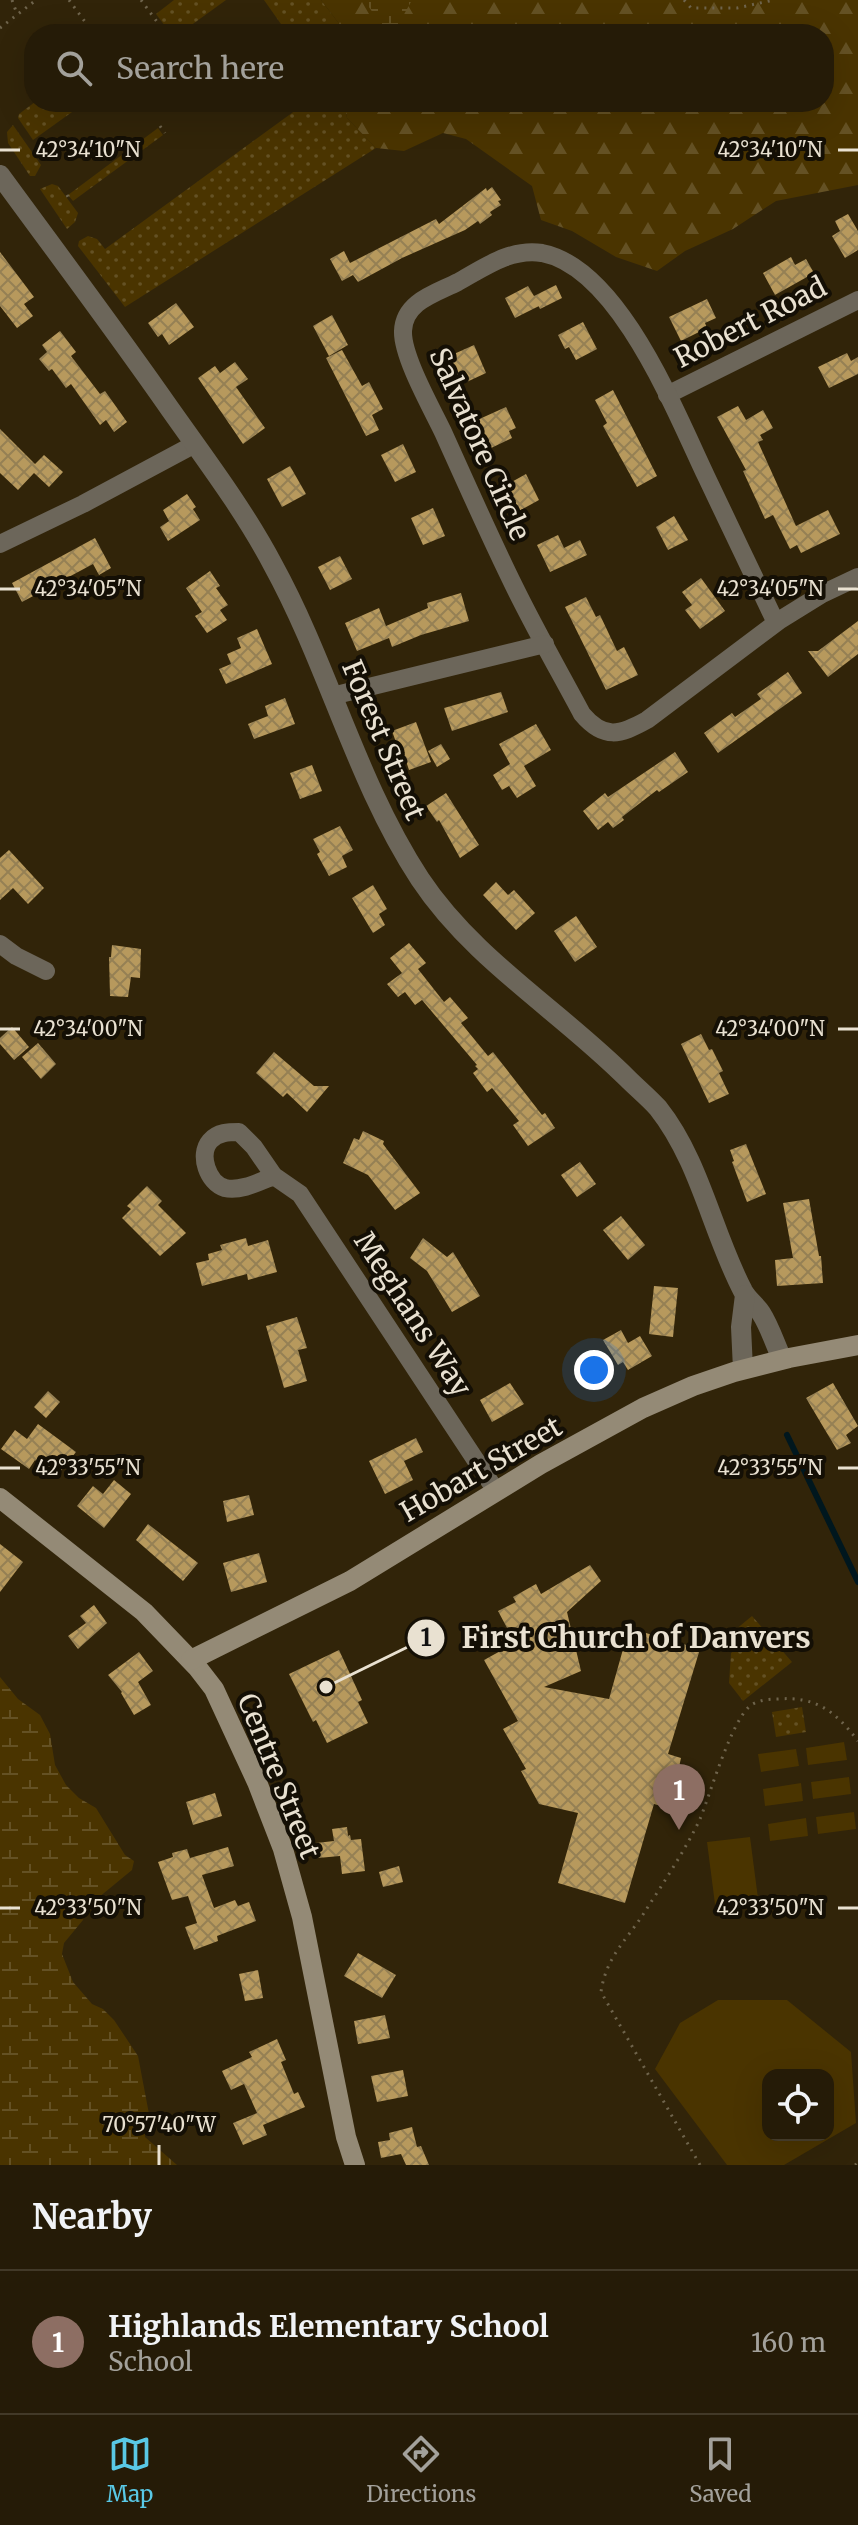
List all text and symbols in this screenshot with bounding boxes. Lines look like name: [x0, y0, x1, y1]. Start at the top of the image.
search box: [24, 24, 834, 112]
icon: search: [52, 46, 96, 90]
text: Search here: [116, 49, 284, 87]
text: 42°34'10"N: [36, 137, 141, 162]
text: 42°34'10"N: [718, 137, 823, 162]
street label: Robert Road: [668, 268, 832, 376]
street label: Salvatore Circle: [421, 342, 539, 546]
text: 42°34'05"N: [34, 576, 142, 601]
text: 42°34'05"N: [716, 576, 824, 601]
street label: Forest Street: [334, 655, 434, 826]
text: 42°34'00"N: [33, 1016, 143, 1041]
text: 42°34'00"N: [715, 1016, 825, 1041]
street label: Meghans Way: [346, 1225, 480, 1404]
your location: [574, 1350, 614, 1390]
street label: Hobart Street: [394, 1408, 568, 1530]
text: 42°33'55"N: [35, 1455, 141, 1480]
text: 42°33'55"N: [717, 1455, 823, 1480]
callout: First Church of Danvers: [406, 1611, 827, 1665]
text: First Church of Danvers: [461, 1618, 811, 1656]
text: 1: [420, 1622, 432, 1653]
street label: Centre Street: [230, 1688, 328, 1864]
pin: 1: [653, 1764, 705, 1830]
text: 42°33'50"N: [34, 1895, 142, 1920]
text: 42°33'50"N: [716, 1895, 824, 1920]
map controls: [762, 2069, 834, 2141]
button: locate: [762, 2069, 834, 2141]
text: 70°57'40"W: [102, 2112, 217, 2137]
text: Nearby: [32, 2196, 152, 2238]
text: Highlands Elementary School: [108, 2307, 549, 2345]
text: 1: [52, 2326, 64, 2359]
text: 160 m: [751, 2326, 826, 2359]
text: School: [108, 2345, 193, 2378]
tab: Map: [106, 2432, 153, 2508]
tab: Directions: [366, 2432, 476, 2508]
tab: Saved: [689, 2432, 752, 2508]

